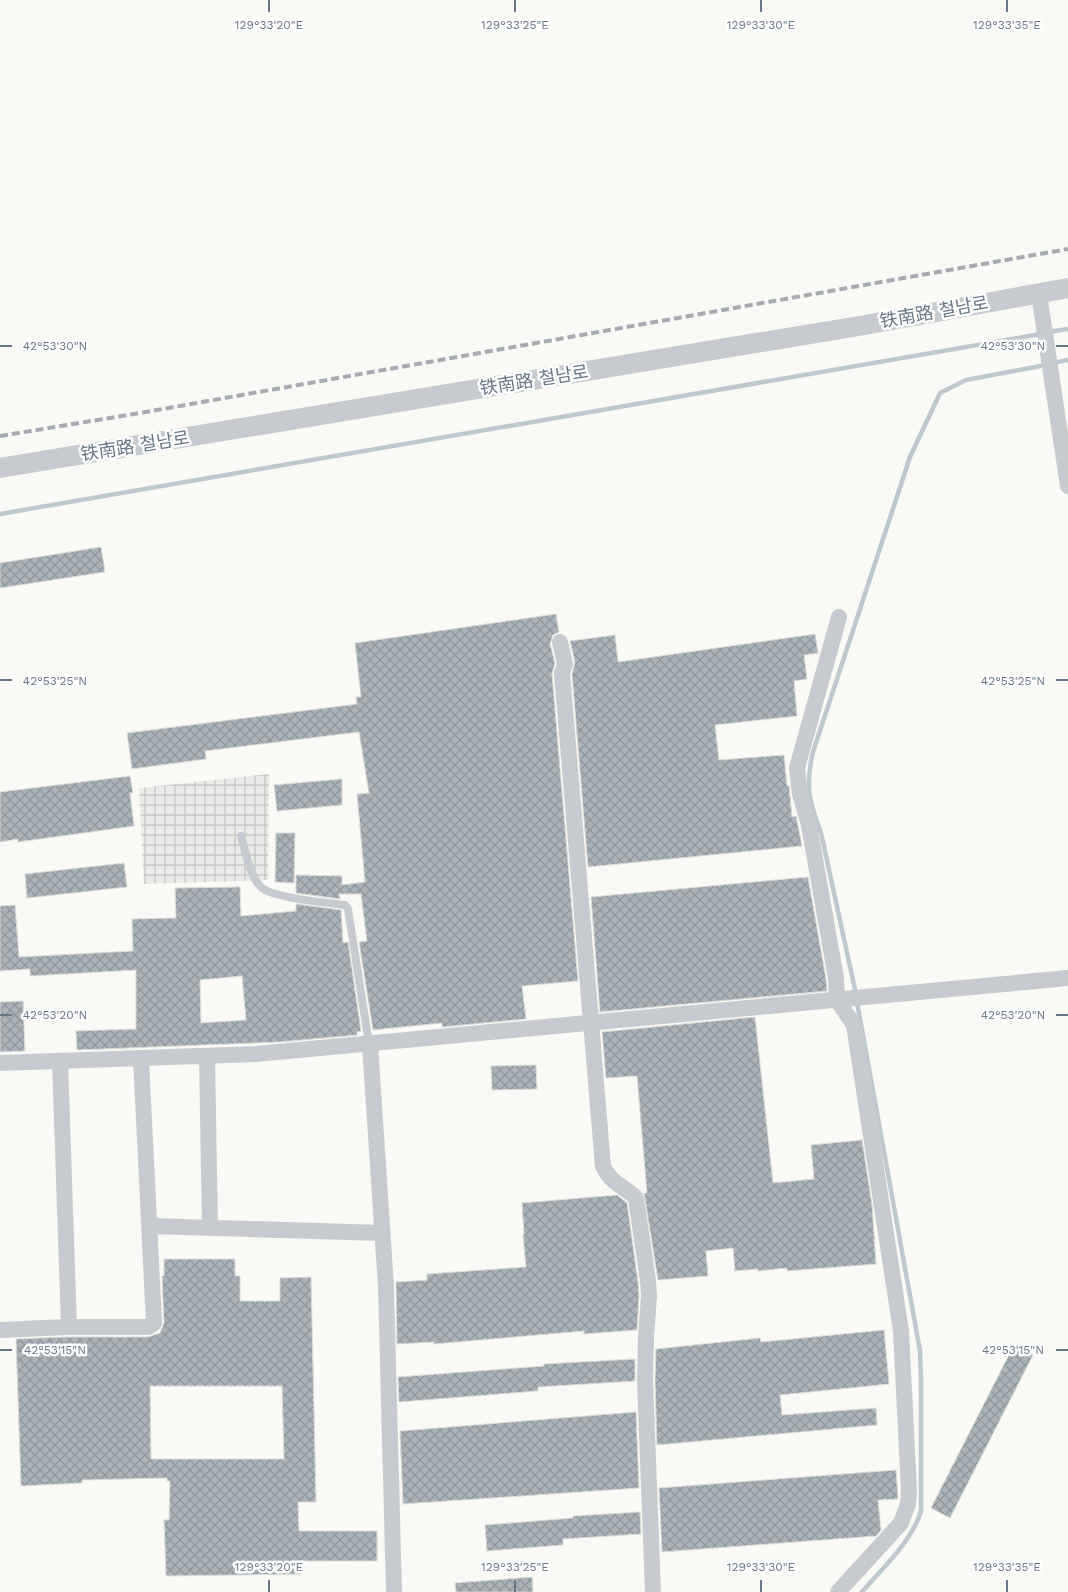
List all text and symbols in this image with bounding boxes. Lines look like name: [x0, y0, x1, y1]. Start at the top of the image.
text: 129°33'20"E: [235, 18, 304, 32]
text: 129°33'25"E: [481, 18, 549, 32]
text: 129°33'30"E: [727, 18, 796, 32]
text: 129°33'35"E: [973, 18, 1041, 32]
street label: 铁南路 철남로: [878, 292, 990, 331]
text: 42°53'30"N: [23, 339, 87, 353]
text: 42°53'30"N: [981, 339, 1045, 353]
street label: 铁南路 철남로: [478, 361, 590, 398]
street label: 铁南路 철남로: [79, 427, 191, 464]
text: 42°53'25"N: [23, 674, 87, 688]
text: 42°53'25"N: [981, 674, 1045, 688]
text: 42°53'20"N: [23, 1008, 87, 1022]
text: 42°53'20"N: [981, 1008, 1045, 1022]
text: 42°53'15"N: [24, 1343, 86, 1357]
text: 42°53'15"N: [982, 1343, 1044, 1357]
text: 129°33'20"E: [235, 1560, 304, 1574]
text: 129°33'25"E: [481, 1560, 549, 1574]
text: 129°33'30"E: [727, 1560, 796, 1574]
text: 129°33'35"E: [973, 1560, 1041, 1574]

